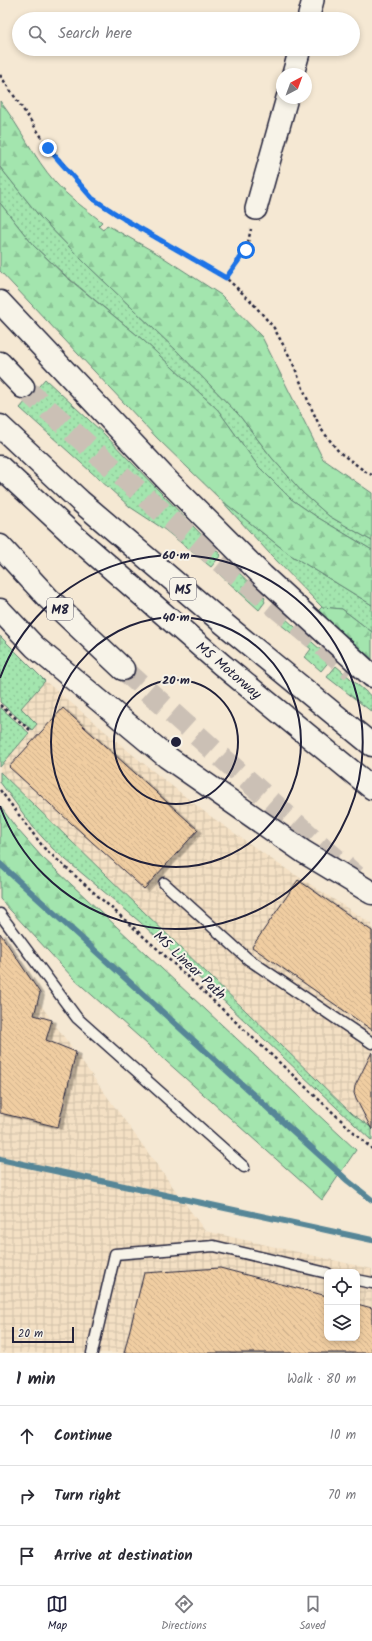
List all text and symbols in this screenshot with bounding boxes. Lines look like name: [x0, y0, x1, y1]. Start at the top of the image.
search box: [12, 12, 360, 56]
text: Search here: [58, 22, 132, 46]
icon: search: [26, 23, 48, 45]
north arrow: [276, 68, 312, 104]
route end: [39, 139, 57, 157]
route start: [237, 241, 255, 259]
text: 60 m: [162, 546, 190, 565]
road number: M5: [170, 578, 196, 600]
road number: M8: [47, 598, 73, 620]
text: 40 m: [162, 608, 190, 627]
street label: M5 Motorway: [190, 636, 267, 705]
text: 20 m: [162, 671, 190, 690]
centre of rings: [169, 735, 183, 749]
street label: M5 Linear Path: [148, 926, 231, 1005]
map controls: [324, 1269, 360, 1341]
button: locate: [324, 1269, 360, 1305]
button: layers: [324, 1305, 360, 1341]
scale bar: [12, 1325, 74, 1344]
text: 20 m: [18, 1325, 43, 1343]
text: 1 min: [16, 1366, 55, 1393]
text: Walk · 80 m: [287, 1369, 356, 1390]
text: Continue: [54, 1424, 112, 1448]
icon: ahead: [16, 1425, 38, 1447]
text: 10 m: [330, 1425, 356, 1446]
text: Turn right: [54, 1484, 121, 1508]
icon: right: [16, 1485, 38, 1507]
text: 70 m: [328, 1485, 356, 1506]
text: Arrive at destination: [54, 1544, 193, 1568]
icon: arrive: [16, 1545, 38, 1567]
tab: Map: [46, 1593, 68, 1635]
tab: Directions: [161, 1593, 207, 1635]
tab: Saved: [300, 1593, 326, 1635]

